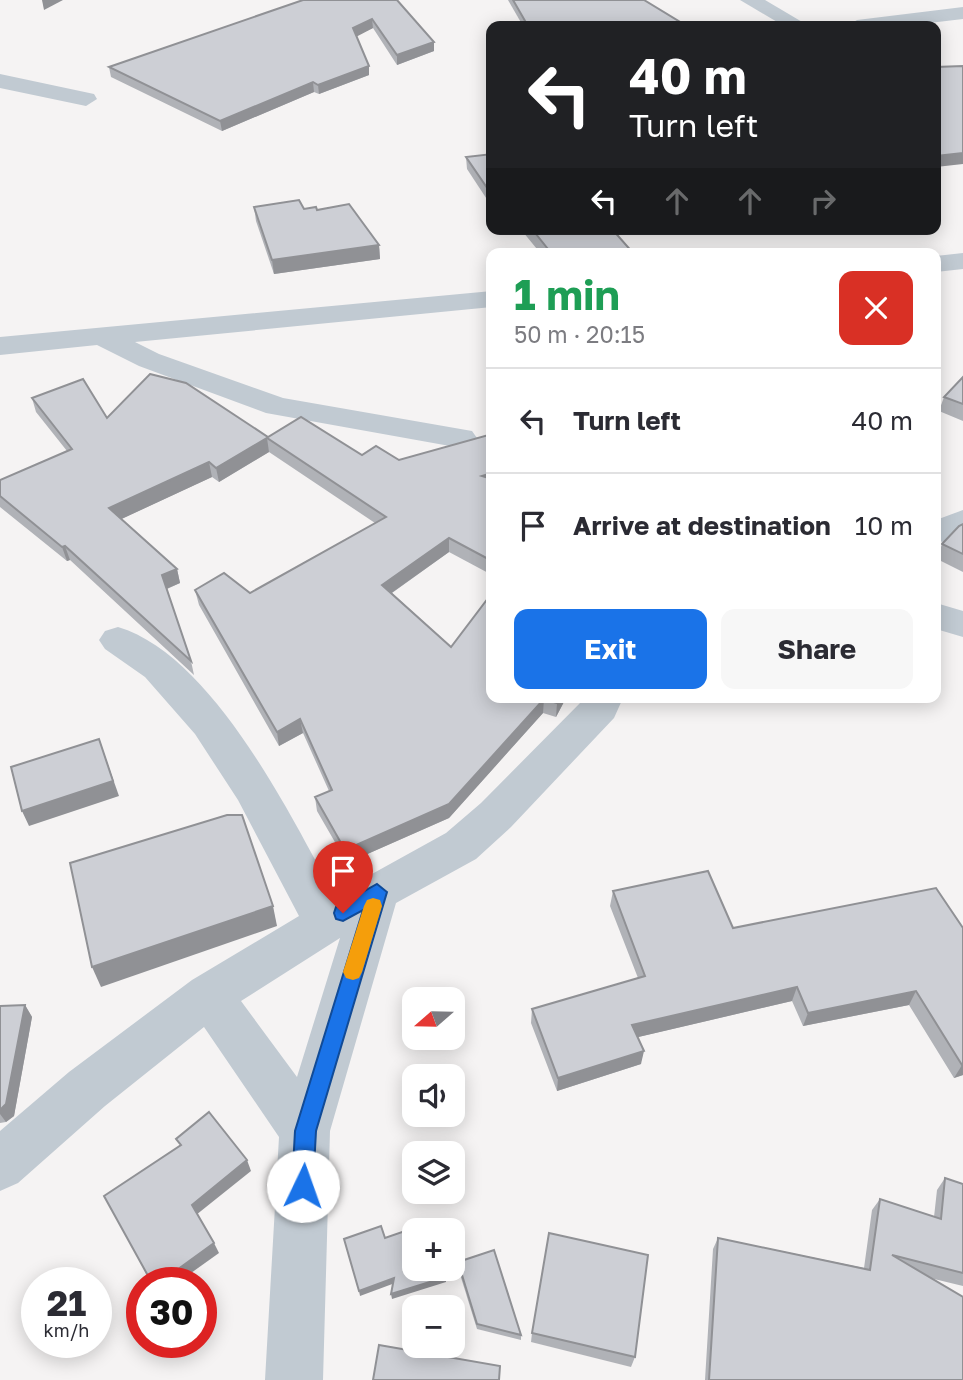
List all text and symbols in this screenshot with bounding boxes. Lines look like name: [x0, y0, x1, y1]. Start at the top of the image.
text: 40 m: [629, 46, 747, 105]
icon: left: [514, 49, 605, 140]
text: Turn left: [629, 106, 758, 144]
icon: left: [585, 182, 623, 220]
icon: ahead: [658, 182, 696, 220]
icon: ahead: [731, 182, 769, 220]
icon: right: [804, 182, 842, 220]
text: 1 min: [514, 269, 620, 319]
button: close: [839, 271, 913, 345]
text: 50 m · 20:15: [514, 320, 645, 348]
icon: left: [514, 402, 552, 440]
text: Turn left: [573, 405, 681, 436]
text: 40 m: [852, 405, 913, 436]
icon: arrive: [514, 507, 552, 545]
text: Arrive at destination: [573, 510, 831, 541]
text: 10 m: [855, 510, 913, 541]
button: Exit: [514, 609, 707, 689]
button: Share: [721, 609, 913, 689]
pin: [313, 841, 373, 913]
icon: arrive: [324, 852, 362, 890]
north arrow: [402, 987, 466, 1050]
map controls: [402, 987, 465, 1358]
button: sound: [402, 1064, 465, 1127]
button: layers: [402, 1141, 465, 1204]
position arrow: [266, 1149, 340, 1223]
button: +: [402, 1218, 465, 1281]
speed limit sign: 30: [126, 1267, 217, 1358]
text: 21: [47, 1282, 86, 1324]
button: −: [402, 1295, 465, 1358]
text: km/h: [44, 1319, 89, 1341]

